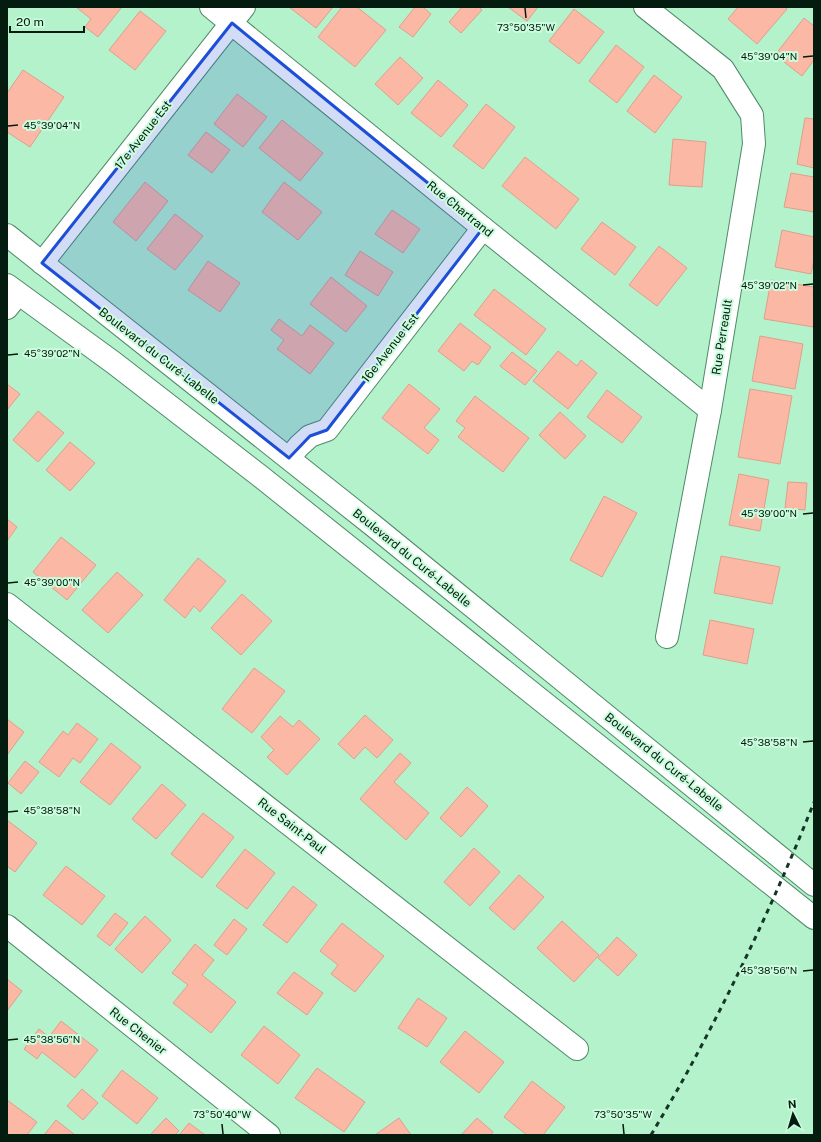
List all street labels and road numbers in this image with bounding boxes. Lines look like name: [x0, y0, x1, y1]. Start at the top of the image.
street label: 17e Avenue Est: [112, 97, 174, 172]
street label: Rue Chartrand: [424, 178, 496, 240]
street label: Rue Perreault: [709, 298, 735, 376]
street label: Boulevard du Curé-Labelle: [96, 305, 222, 407]
street label: 16e Avenue Est: [359, 310, 422, 385]
street label: Boulevard du Curé-Labelle: [350, 506, 474, 610]
street label: Boulevard du Curé-Labelle: [602, 710, 726, 814]
street label: Rue Saint-Paul: [255, 795, 329, 857]
street label: Rue Chenier: [107, 1005, 169, 1058]

